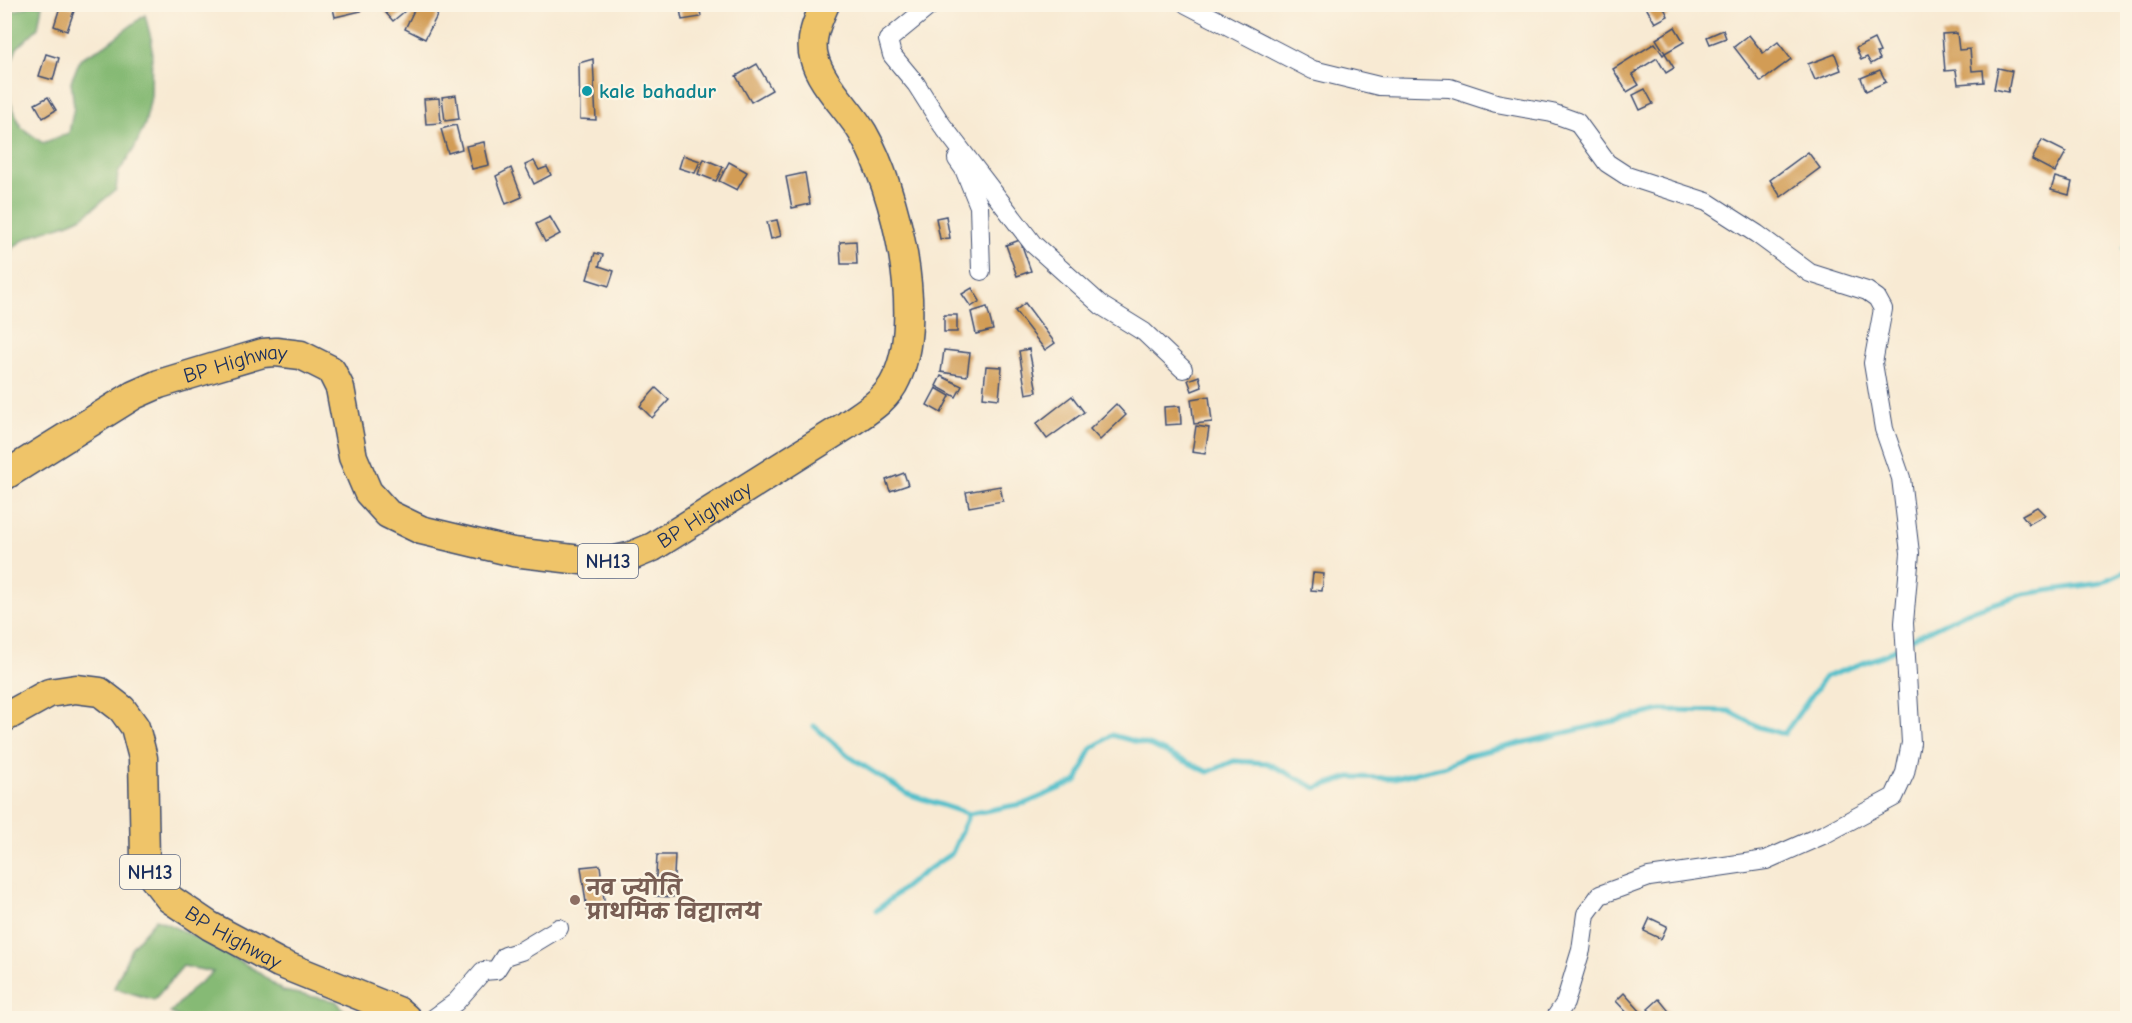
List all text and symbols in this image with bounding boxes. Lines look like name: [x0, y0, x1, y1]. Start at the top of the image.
place label: kale bahadur: [599, 79, 717, 103]
marker: kale bahadur: [580, 84, 594, 98]
street label: BP Highway: [181, 340, 289, 388]
street label: BP Highway: [653, 476, 757, 553]
road number: NH13: [578, 544, 638, 578]
road number: NH13: [120, 855, 180, 889]
place label: नव ज्योति प्राथमिक विद्यालय: [585, 872, 763, 924]
marker: नव ज्योति प्राथमिक विद्यालय: [568, 893, 582, 907]
street label: BP Highway: [181, 901, 286, 974]

